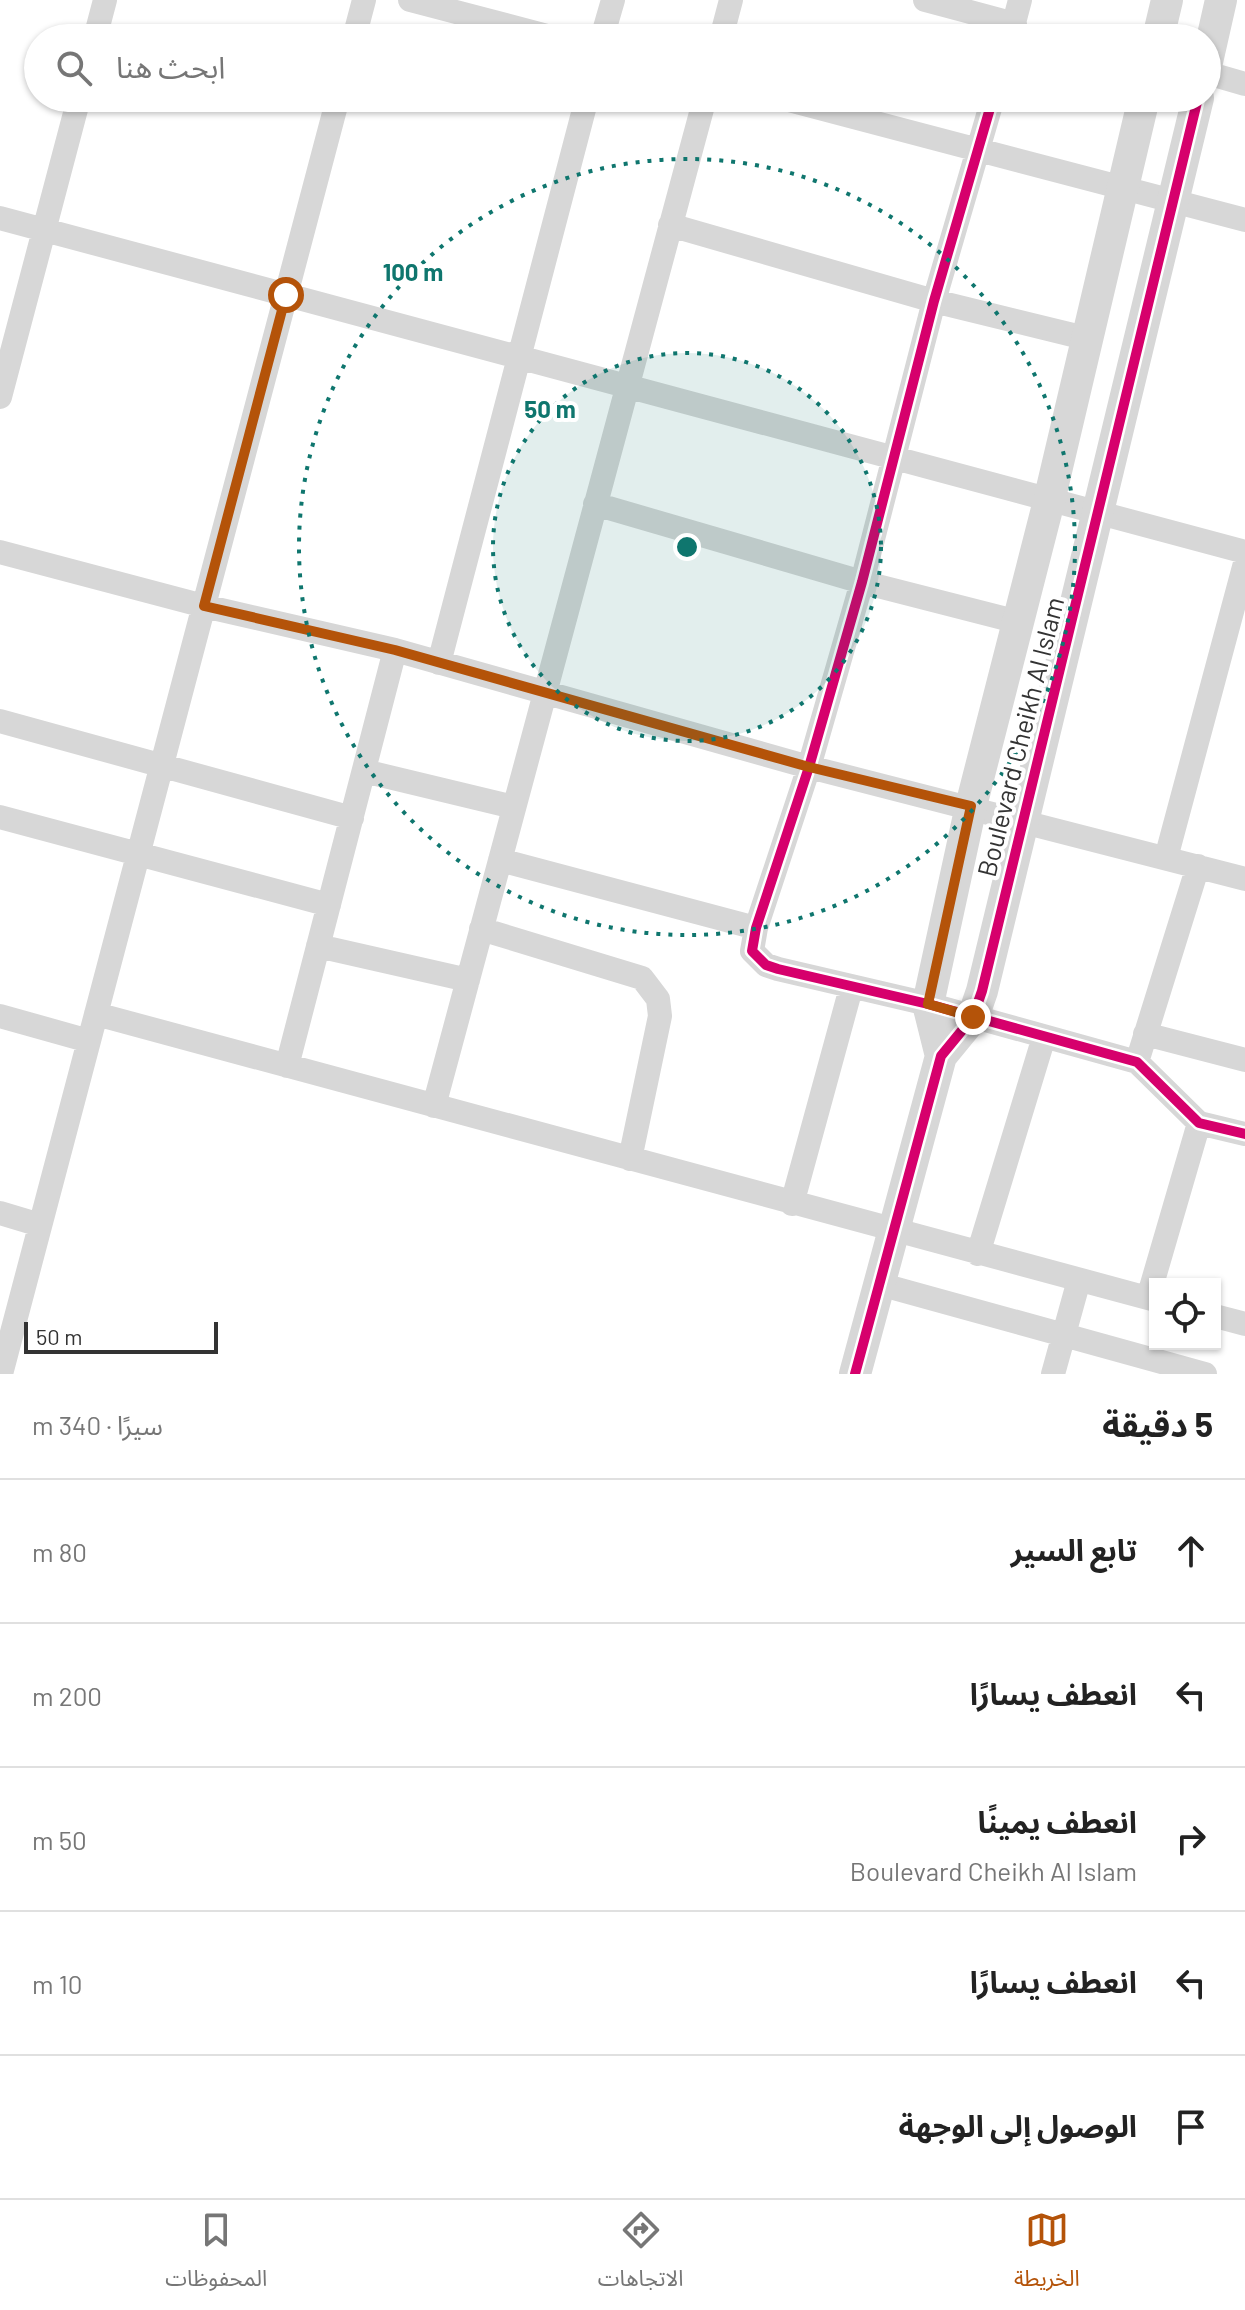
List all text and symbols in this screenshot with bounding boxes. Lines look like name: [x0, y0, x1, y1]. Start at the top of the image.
search box: [24, 24, 1221, 112]
icon: search: [52, 46, 96, 90]
text: ابحث هنا: [116, 48, 225, 84]
text: 100 m: [383, 257, 443, 286]
route start: [268, 277, 304, 313]
text: 50 m: [524, 394, 576, 423]
centre of rings: [673, 533, 701, 561]
street label: Boulevard Cheikh Al Islam: [970, 593, 1069, 880]
route end: [955, 999, 991, 1035]
map controls: [1149, 1278, 1221, 1350]
button: locate: [1149, 1278, 1221, 1350]
scale bar: [24, 1318, 218, 1354]
text: 50 m: [36, 1323, 82, 1349]
text: 5 دقيقة: [1102, 1403, 1213, 1444]
text: سيرًا · 340 m: [32, 1409, 163, 1440]
icon: ahead: [1169, 1529, 1213, 1573]
text: تابع السير: [1011, 1531, 1137, 1567]
text: 80 m: [32, 1536, 87, 1567]
icon: left: [1169, 1673, 1213, 1717]
text: انعطف يسارًا: [970, 1675, 1137, 1711]
text: 200 m: [32, 1680, 102, 1711]
text: انعطف يمينًا: [978, 1803, 1137, 1839]
icon: right: [1169, 1817, 1213, 1861]
text: 50 m: [32, 1824, 87, 1855]
text: Boulevard Cheikh Al Islam: [850, 1855, 1137, 1886]
icon: left: [1169, 1961, 1213, 2005]
text: انعطف يسارًا: [970, 1963, 1137, 1999]
text: 10 m: [32, 1968, 83, 1999]
icon: arrive: [1169, 2105, 1213, 2149]
text: الوصول إلى الوجهة: [898, 2107, 1137, 2143]
tab: المحفوظات: [165, 2208, 267, 2302]
tab: الاتجاهات: [598, 2208, 684, 2302]
tab: الخريطة: [1014, 2208, 1080, 2302]

